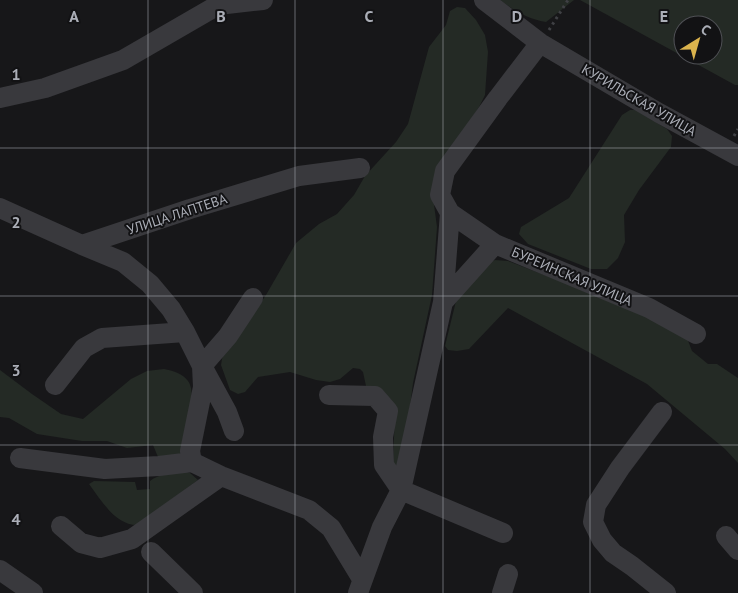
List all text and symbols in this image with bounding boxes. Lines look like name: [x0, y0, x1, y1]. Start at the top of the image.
text: A: [69, 6, 79, 26]
text: B: [216, 6, 226, 26]
text: C: [365, 6, 374, 26]
text: D: [512, 6, 522, 26]
text: E: [660, 6, 668, 26]
north arrow: [673, 15, 723, 65]
text: С: [697, 20, 715, 39]
street label: КУРИЛЬСКАЯ УЛИЦА: [578, 60, 700, 141]
text: 1: [11, 64, 21, 84]
street label: УЛИЦА ЛАПТЕВА: [125, 189, 230, 239]
text: 2: [11, 212, 21, 232]
street label: БУРЕИНСКАЯ УЛИЦА: [509, 242, 636, 310]
text: 3: [11, 360, 21, 380]
text: 4: [11, 509, 21, 529]

